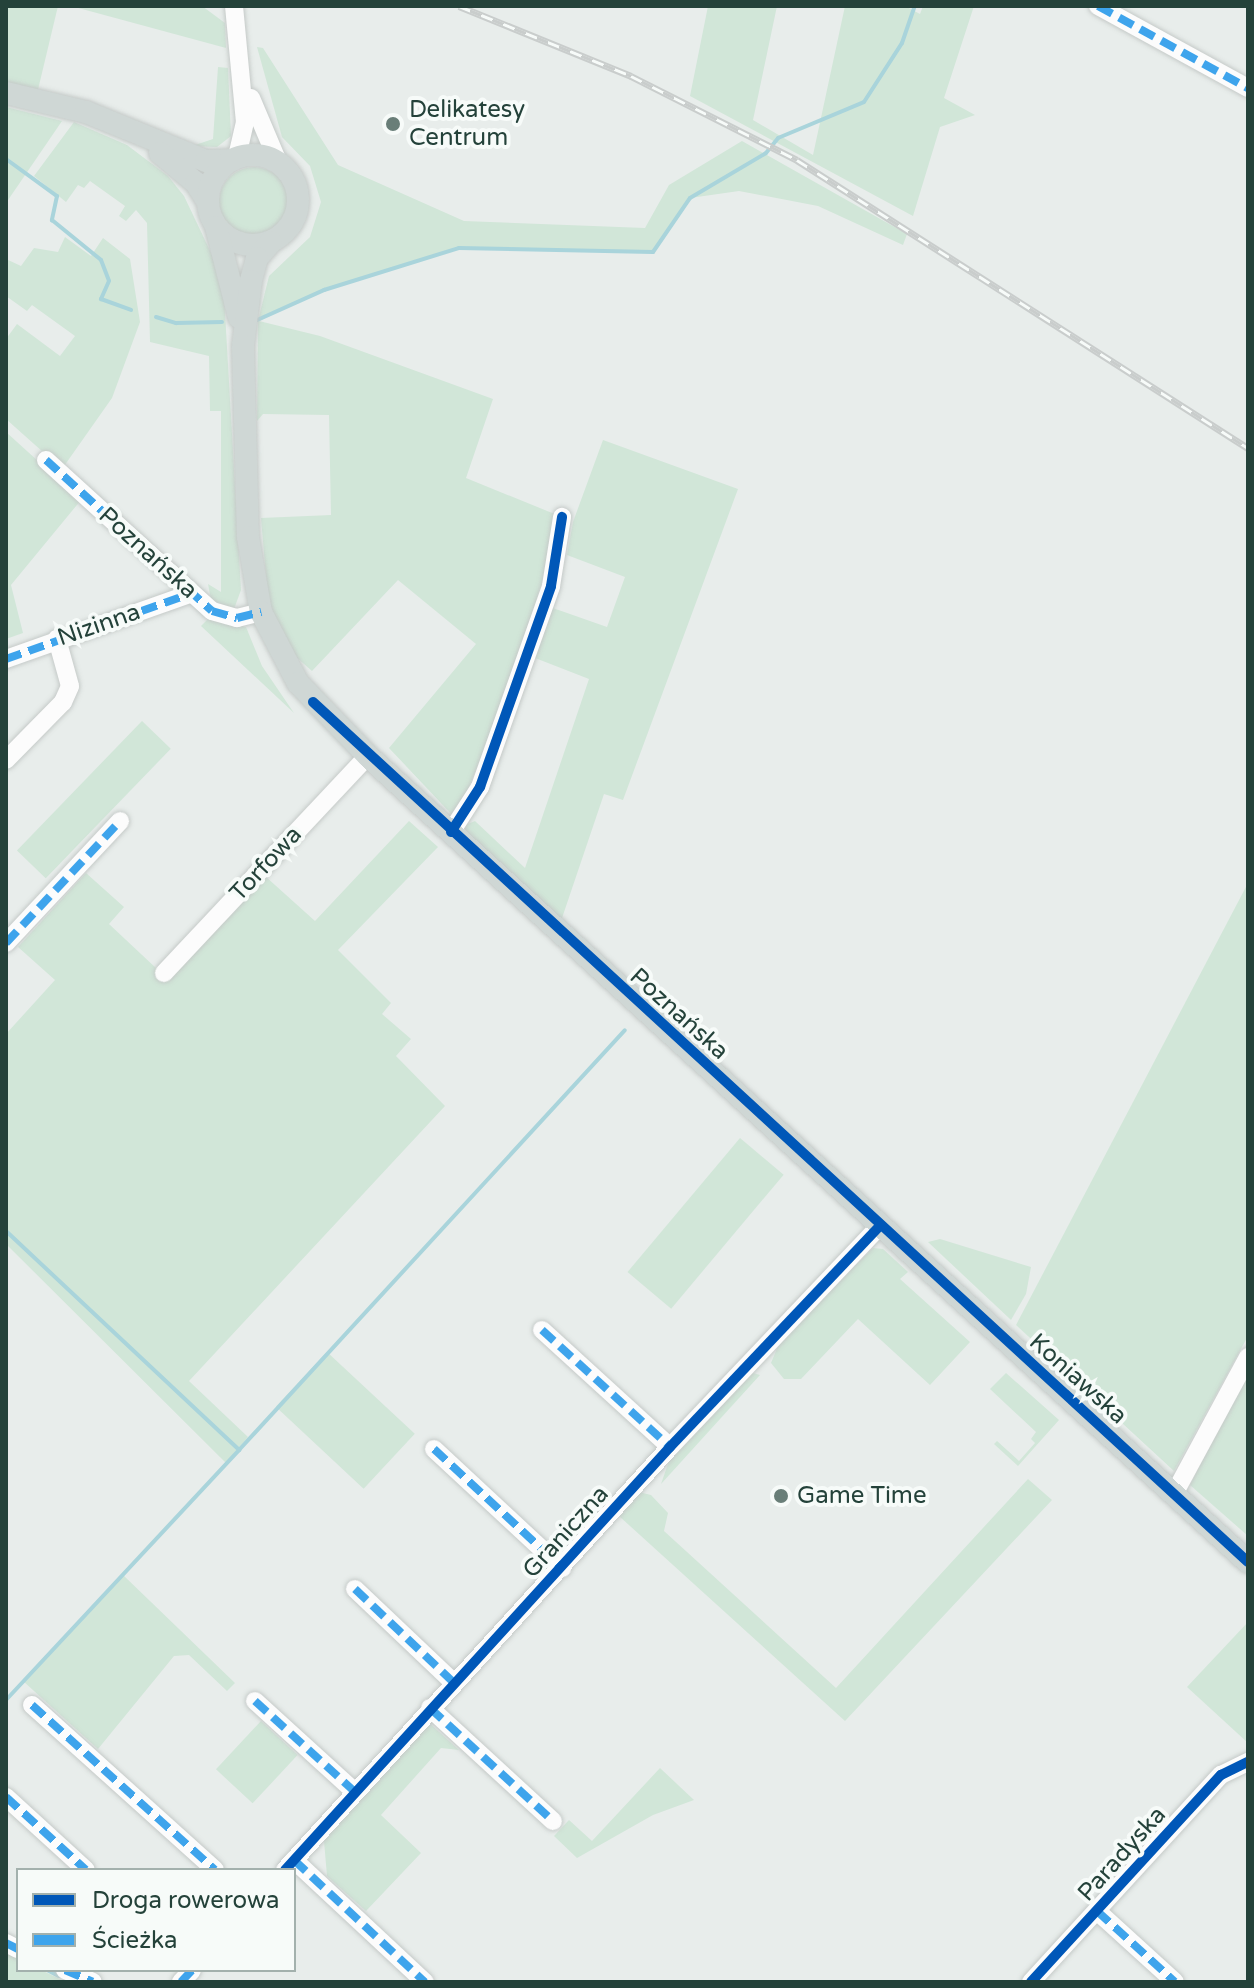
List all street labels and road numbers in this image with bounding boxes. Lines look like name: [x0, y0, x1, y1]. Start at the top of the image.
street label: Poznańska: [93, 501, 203, 605]
street label: Nizinna: [54, 597, 144, 653]
street label: Torfowa: [224, 820, 308, 908]
street label: Poznańska: [624, 962, 734, 1066]
street label: Koniawska: [1023, 1328, 1133, 1430]
street label: Graniczna: [517, 1480, 615, 1584]
street label: Paradyska: [1072, 1801, 1172, 1907]

